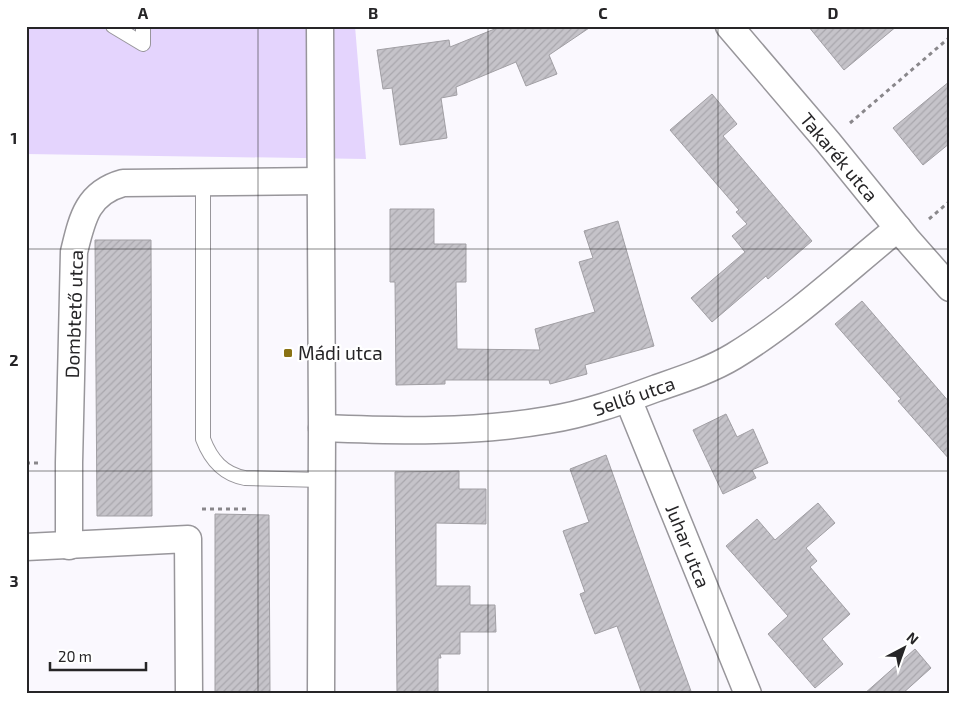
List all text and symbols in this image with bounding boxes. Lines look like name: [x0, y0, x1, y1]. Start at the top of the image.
text: A: [138, 3, 149, 22]
text: B: [368, 3, 378, 22]
text: C: [598, 3, 608, 22]
text: D: [828, 3, 839, 22]
street label: Takarék utca: [796, 108, 883, 206]
text: 1: [11, 128, 17, 147]
street label: Dombtető utca: [60, 249, 87, 379]
place label: Mádi utca: [298, 341, 383, 364]
marker: Mádi utca: [282, 347, 294, 359]
text: 2: [9, 350, 19, 369]
street label: Sellő utca: [590, 371, 678, 420]
street label: Juhar utca: [661, 501, 716, 591]
text: 3: [9, 571, 19, 590]
north arrow: [878, 622, 928, 672]
text: N: [903, 628, 922, 648]
scale bar: [50, 640, 146, 672]
text: 20 m: [58, 647, 92, 665]

